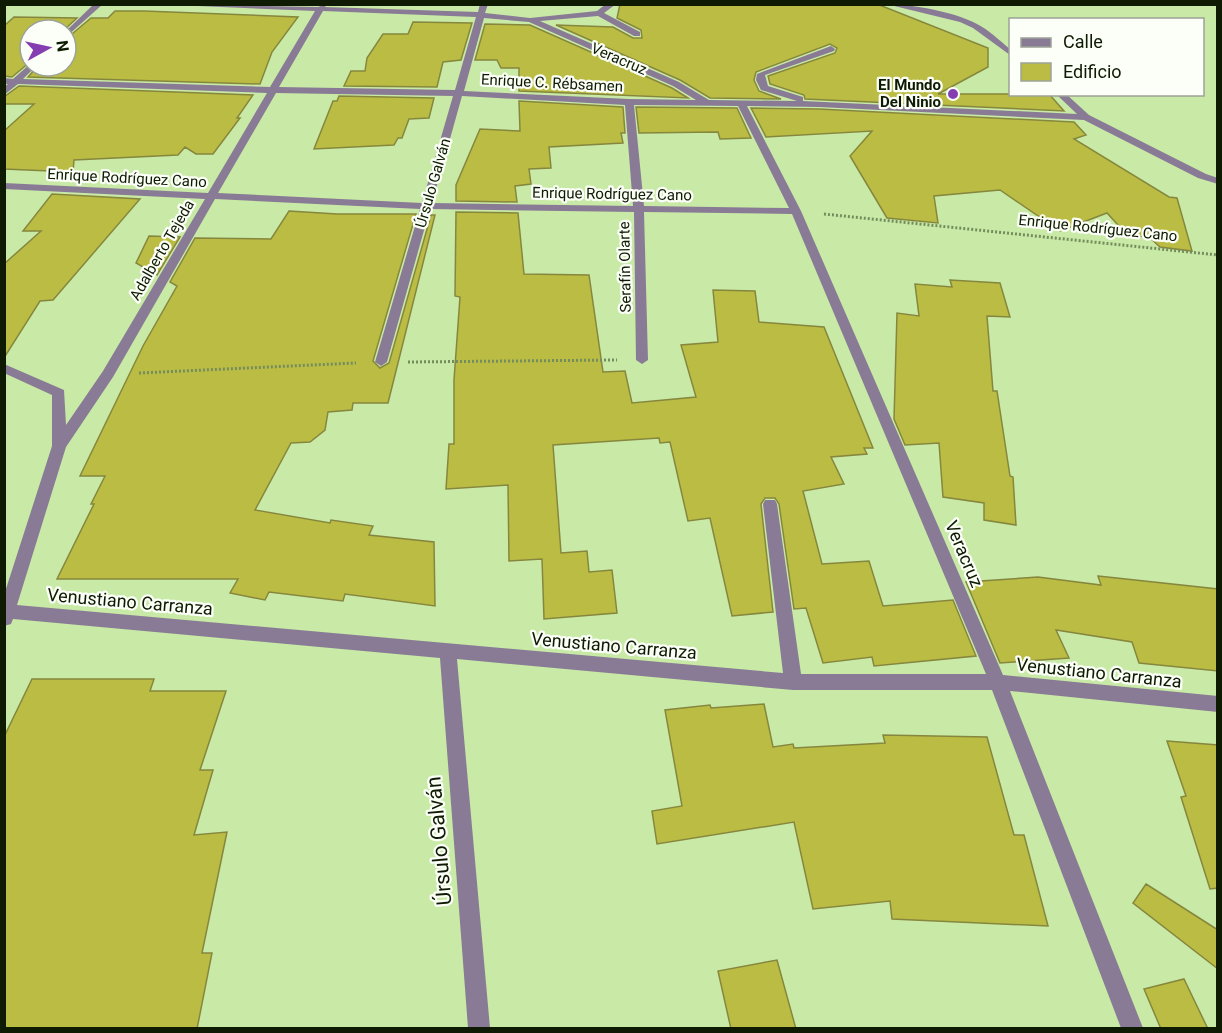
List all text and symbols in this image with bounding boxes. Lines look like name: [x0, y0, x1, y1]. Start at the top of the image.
north arrow: [18, 18, 78, 78]
legend: [1009, 18, 1204, 96]
text: Calle: [1063, 31, 1103, 52]
text: N: [52, 39, 73, 53]
street label: Veracruz: [588, 39, 650, 79]
text: Edificio: [1063, 61, 1122, 82]
street label: Enrique C. Rébsamen: [480, 70, 624, 96]
place label: El Mundo Del Ninio: [878, 76, 941, 111]
marker: El Mundo Del Ninio: [946, 87, 960, 101]
street label: Úrsulo Galván: [412, 136, 454, 230]
street label: Enrique Rodríguez Cano: [47, 165, 207, 191]
street label: Enrique Rodríguez Cano: [532, 184, 692, 204]
street label: Adalberto Tejeda: [126, 197, 198, 303]
street label: Enrique Rodríguez Cano: [1018, 211, 1178, 245]
street label: Serafín Olarte: [615, 221, 635, 313]
street label: Veracruz: [941, 517, 988, 590]
street label: Venustiano Carranza: [46, 584, 214, 619]
street label: Venustiano Carranza: [530, 628, 698, 663]
street label: Venustiano Carranza: [1015, 653, 1183, 692]
street label: Úrsulo Galván: [421, 776, 457, 906]

